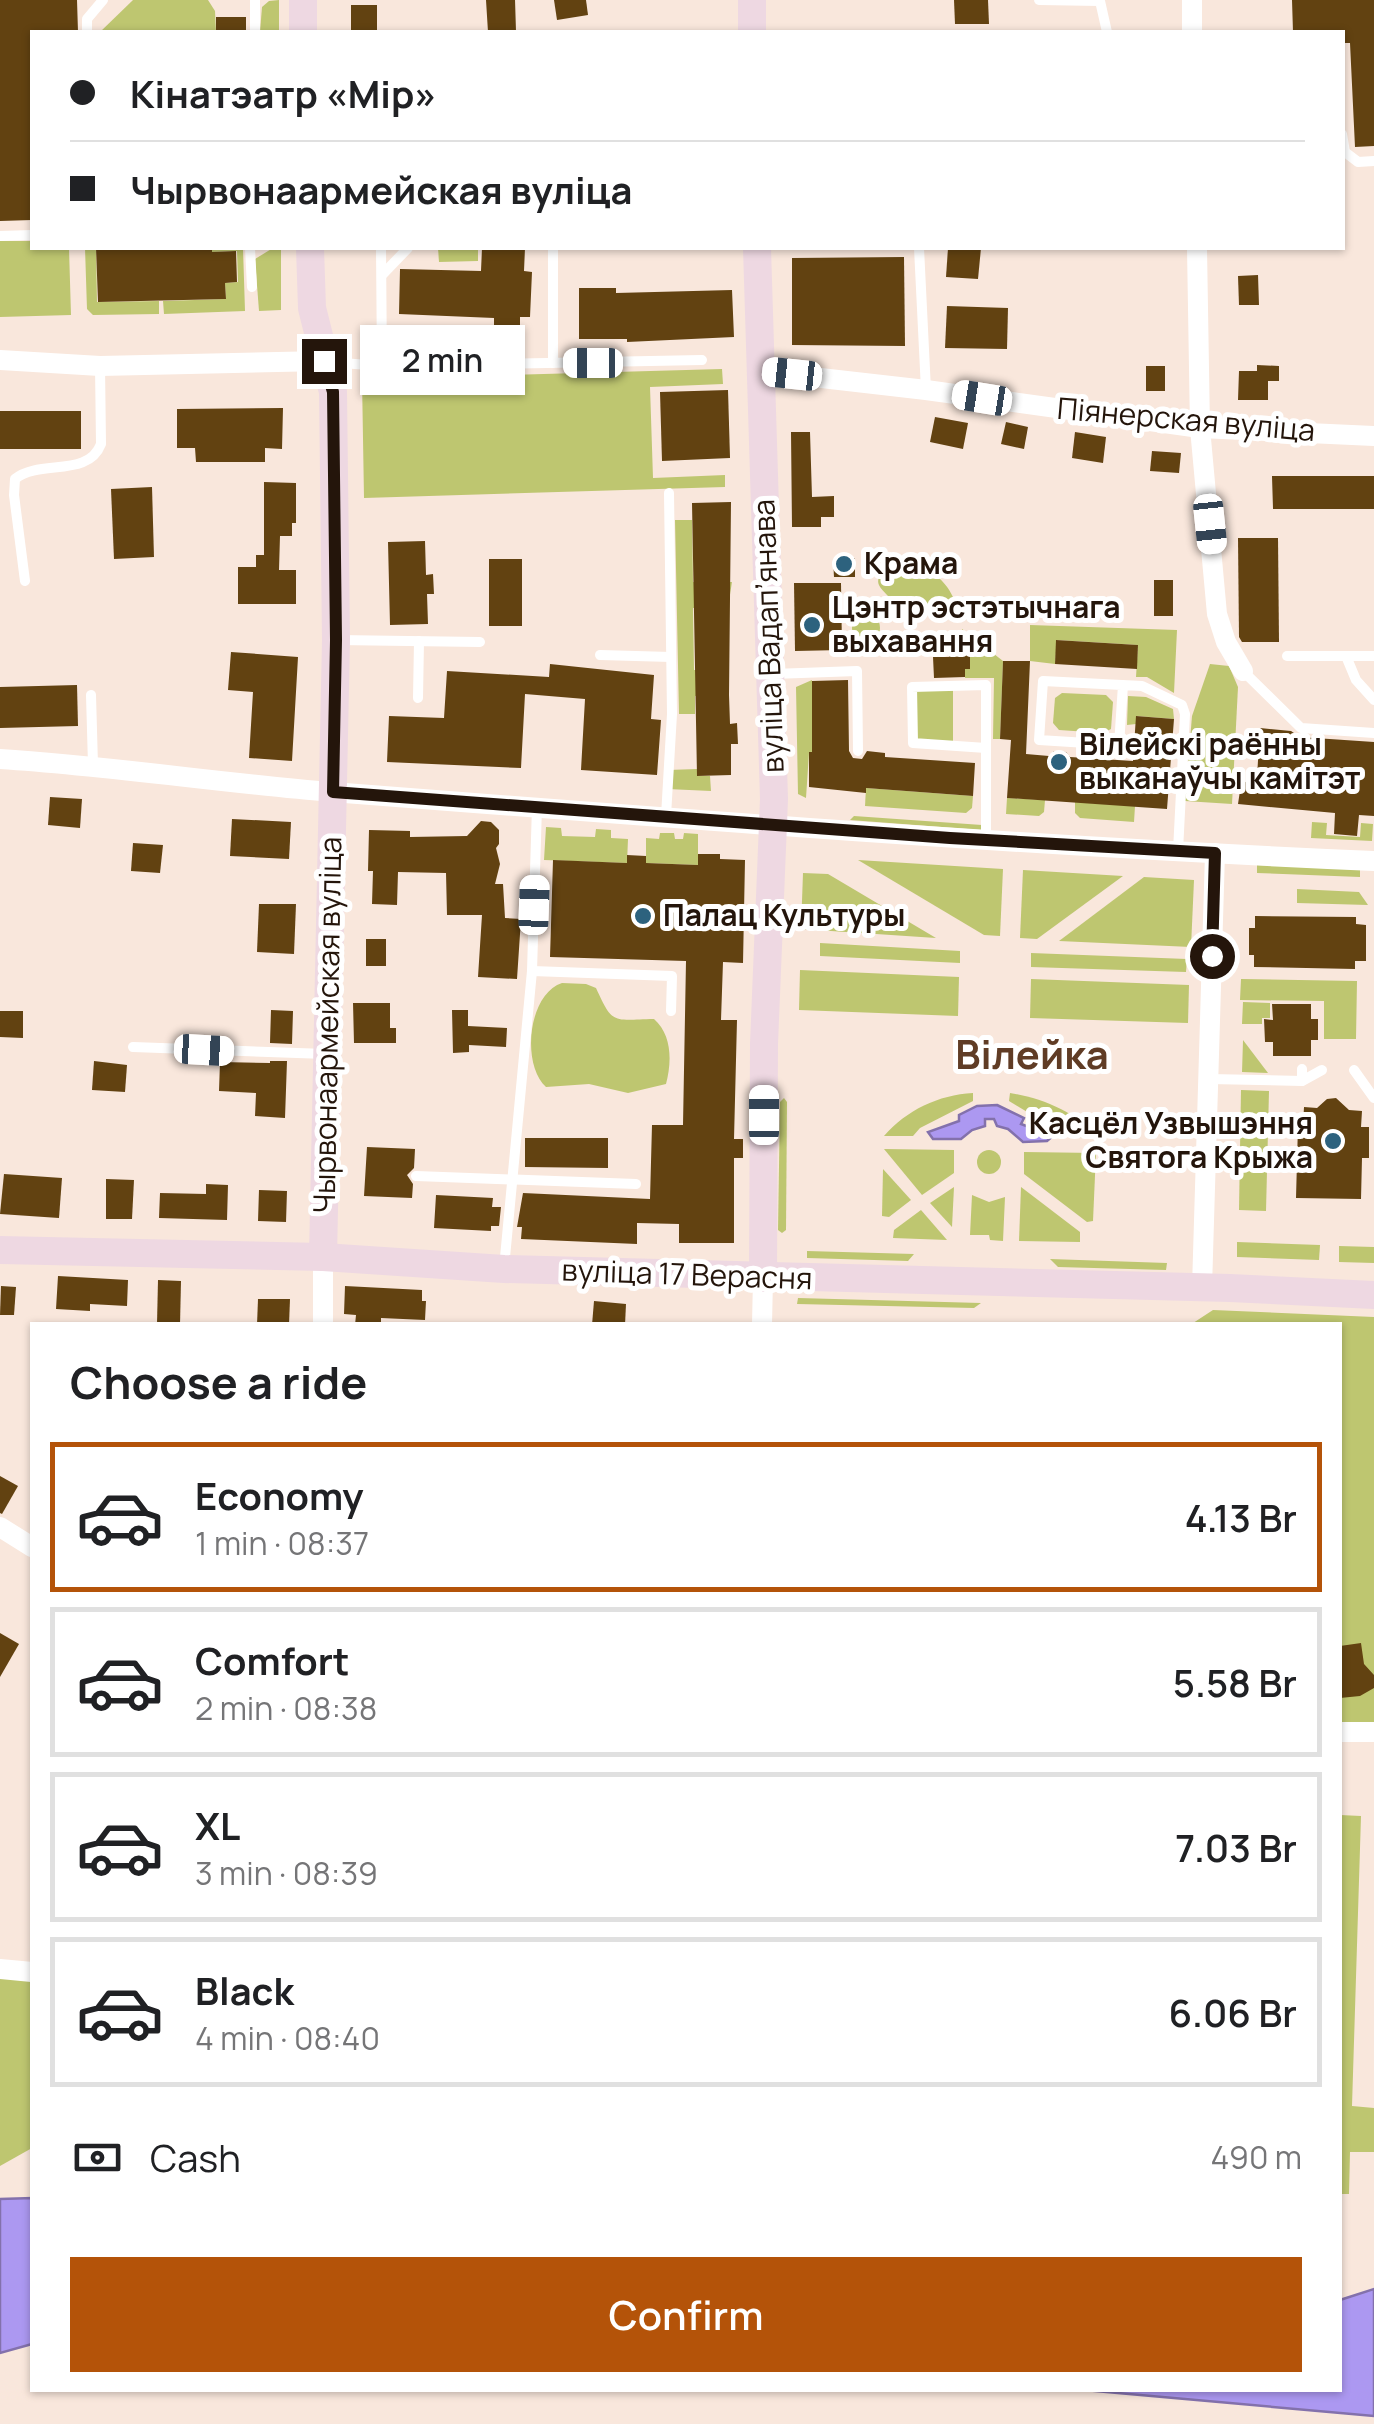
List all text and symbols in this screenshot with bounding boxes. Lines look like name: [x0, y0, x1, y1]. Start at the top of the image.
text: Кінатэатр «Мір»: [130, 67, 437, 119]
text: Чырвонаармейская вуліца: [130, 163, 632, 215]
callout: 2 min: [359, 326, 524, 396]
text: 2 min: [402, 338, 483, 382]
route end: [302, 339, 347, 384]
car: [563, 348, 623, 378]
car: [761, 356, 823, 392]
car: [950, 378, 1014, 418]
street label: Піянерская вуліца: [1055, 387, 1317, 450]
car: [1192, 493, 1228, 555]
street label: вуліца Вадапʼянава: [742, 498, 793, 774]
place label: Крама: [864, 542, 958, 583]
marker: Крама: [833, 553, 855, 575]
place label: Цэнтр эстэтычнага выхавання: [832, 586, 1121, 661]
marker: Цэнтр эстэтычнага выхавання: [801, 614, 823, 636]
place label: Вілейскі раённы выканаўчы камітэт: [1079, 723, 1361, 798]
marker: Вілейскі раённы выканаўчы камітэт: [1048, 751, 1070, 773]
street label: Чырвонаармейская вуліца: [303, 836, 350, 1214]
car: [518, 874, 550, 936]
place label: Палац Культуры: [663, 894, 905, 935]
marker: Палац Культуры: [632, 905, 654, 927]
route start: [1190, 934, 1235, 979]
district label: Вілейка: [955, 1026, 1109, 1081]
car: [173, 1033, 235, 1067]
car: [749, 1085, 779, 1145]
place label: Касцёл Узвышэння Святога Крыжа: [1029, 1102, 1313, 1177]
marker: Касцёл Узвышэння Святога Крыжа: [1322, 1130, 1344, 1152]
street label: вуліца 17 Верасня: [561, 1249, 813, 1298]
text: Choose a ride: [70, 1351, 367, 1413]
text: Economy: [195, 1469, 364, 1521]
icon: car: [75, 1472, 165, 1562]
text: 4.13 Br: [1185, 1491, 1297, 1543]
text: 1 min · 08:37: [195, 1521, 369, 1565]
text: Comfort: [195, 1634, 349, 1686]
icon: car: [75, 1637, 165, 1727]
text: 5.58 Br: [1173, 1656, 1297, 1708]
text: 2 min · 08:38: [195, 1686, 377, 1730]
text: XL: [195, 1799, 240, 1851]
icon: car: [75, 1802, 165, 1892]
text: 7.03 Br: [1175, 1821, 1297, 1873]
text: 3 min · 08:39: [195, 1851, 378, 1895]
text: Black: [195, 1964, 294, 2016]
icon: car: [75, 1967, 165, 2057]
text: 6.06 Br: [1168, 1986, 1297, 2038]
text: 4 min · 08:40: [195, 2016, 380, 2060]
icon: cash: [70, 2130, 125, 2185]
text: Cash: [150, 2131, 241, 2183]
text: 490 m: [1211, 2135, 1302, 2179]
button: Confirm: [70, 2257, 1302, 2372]

